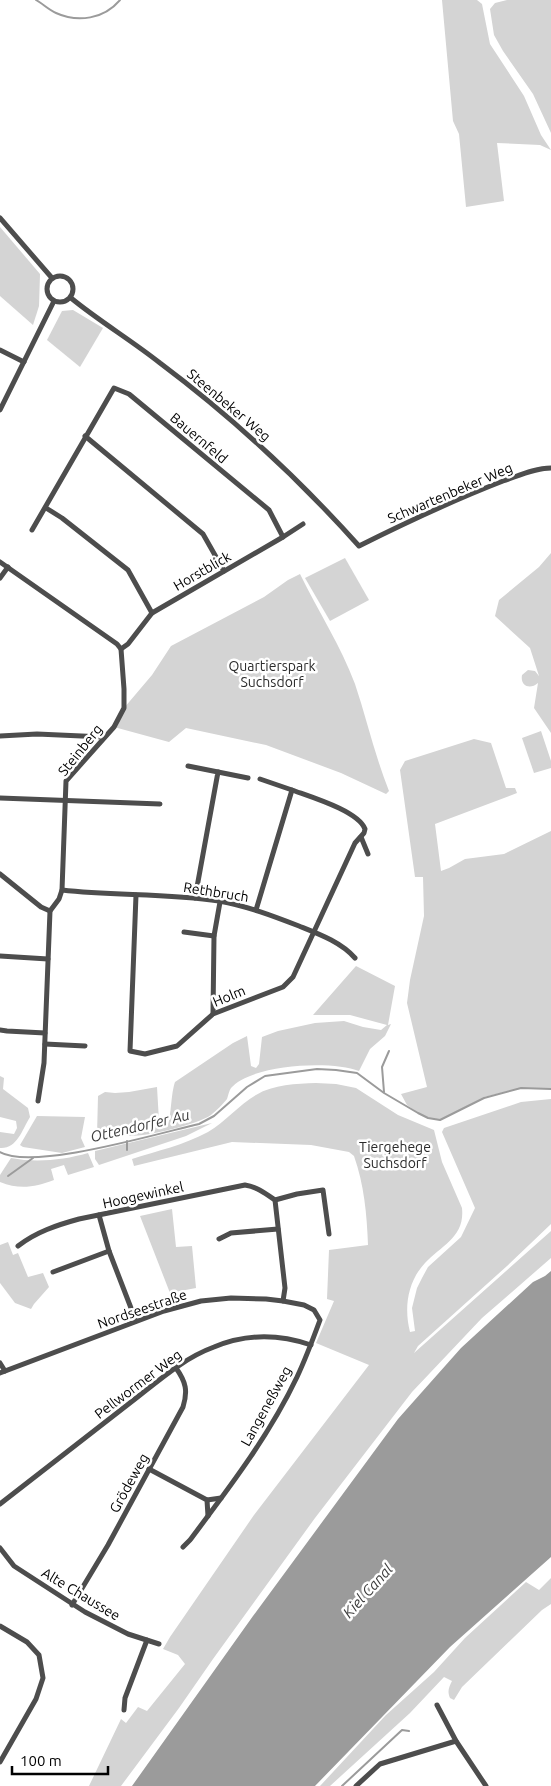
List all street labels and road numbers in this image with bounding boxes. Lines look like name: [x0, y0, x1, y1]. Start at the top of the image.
street label: Steenbeker Weg: [184, 366, 274, 444]
street label: Bauernfeld: [167, 409, 231, 467]
street label: Schwartenbeker Weg: [385, 459, 515, 527]
street label: Horstblick: [170, 548, 234, 594]
street label: Steinberg: [55, 721, 105, 779]
street label: Rethbruch: [182, 879, 250, 905]
street label: Holm: [210, 982, 248, 1010]
street label: Hoogewinkel: [101, 1179, 185, 1211]
street label: Nordseestraße: [95, 1286, 189, 1332]
street label: Pellwormer Weg: [92, 1346, 184, 1422]
street label: Langeneßweg: [238, 1363, 294, 1449]
street label: Grödeweg: [106, 1451, 152, 1515]
street label: Alte Chaussee: [39, 1564, 123, 1624]

